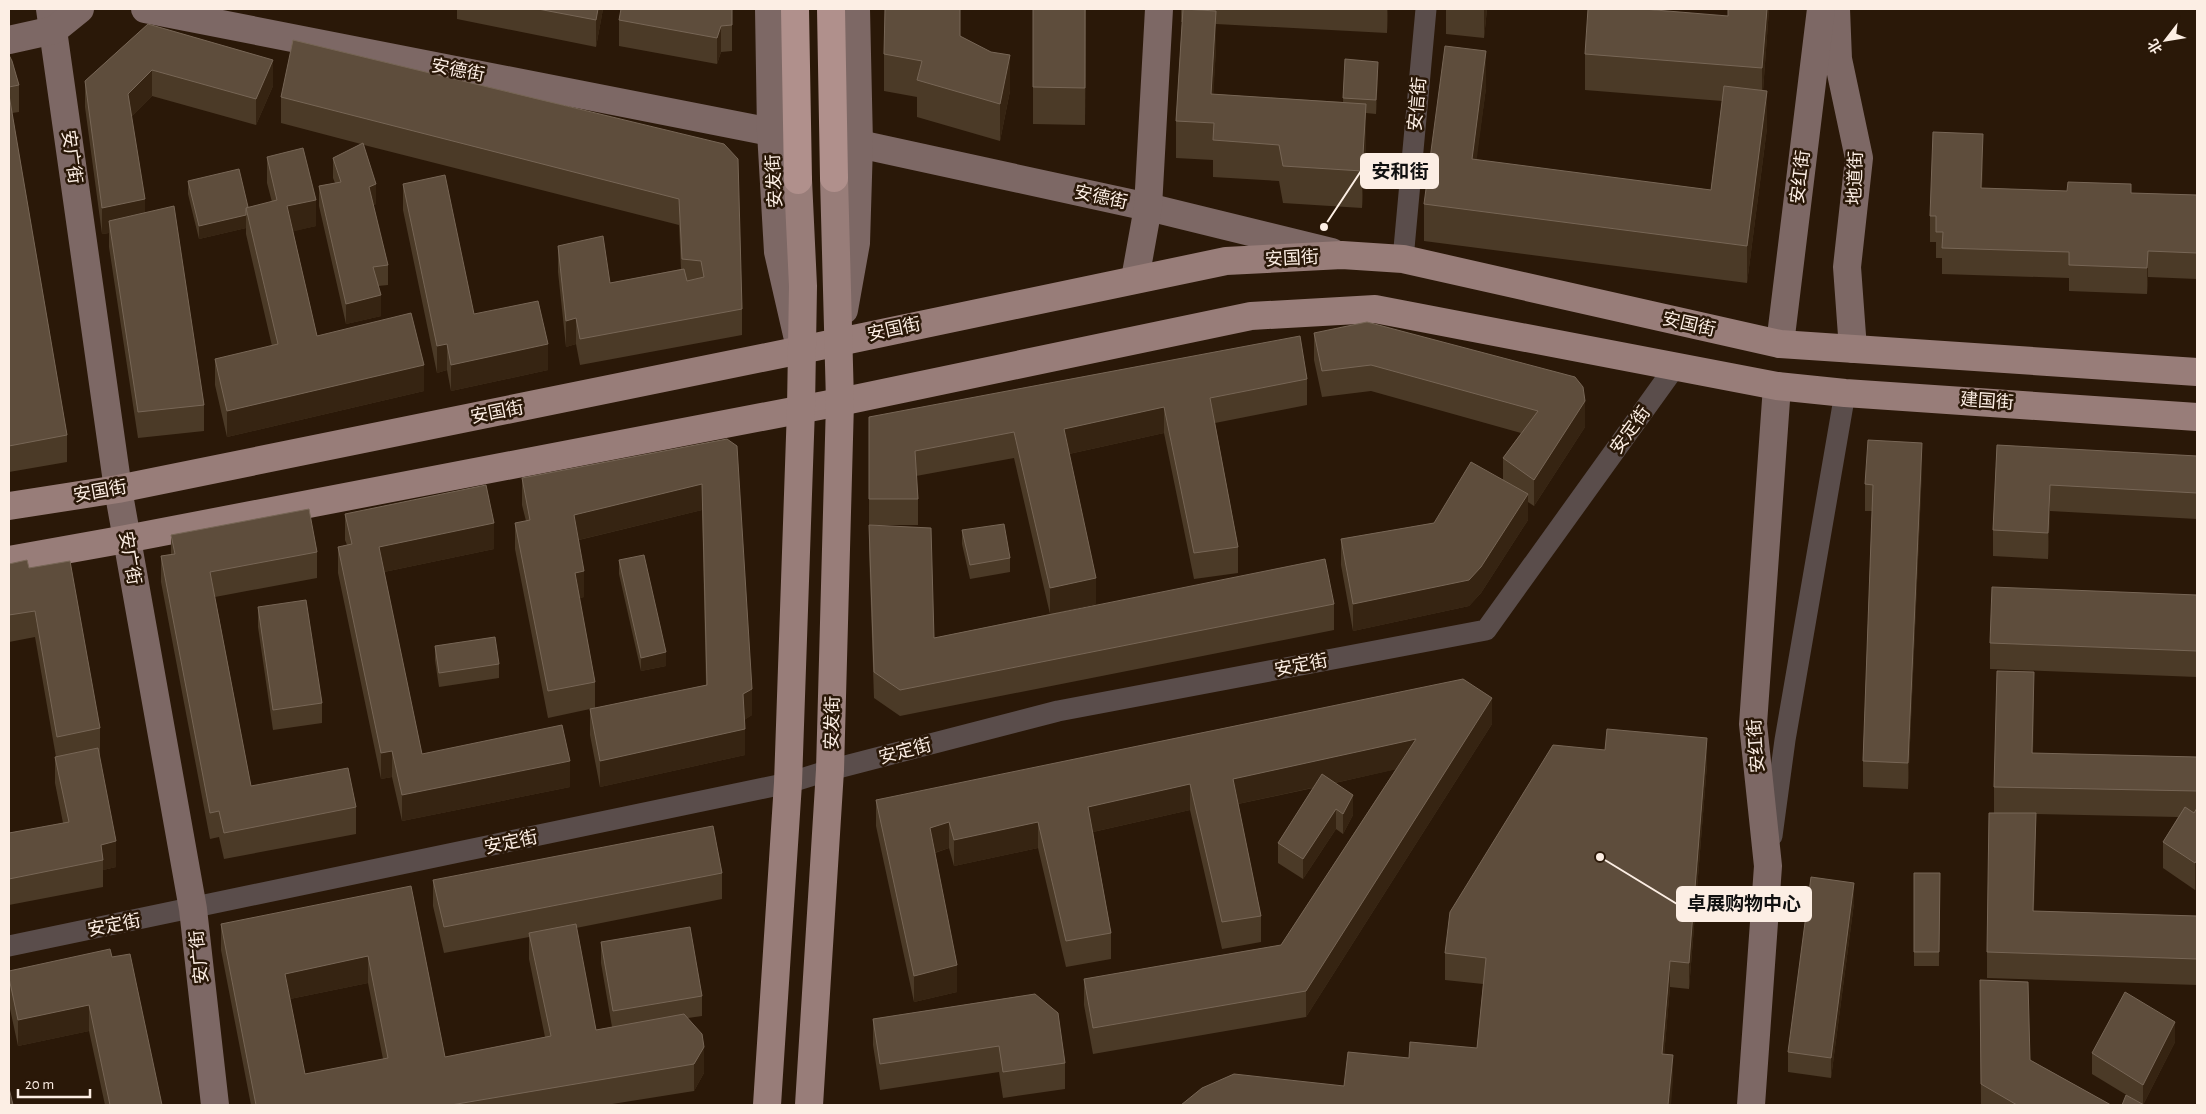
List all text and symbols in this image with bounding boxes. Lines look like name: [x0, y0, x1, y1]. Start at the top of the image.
north arrow: [2141, 15, 2191, 65]
text: 北: [2145, 37, 2165, 56]
street label: 安德街: [430, 55, 486, 85]
street label: 安信街: [1405, 76, 1429, 132]
street label: 安广街: [58, 129, 86, 185]
street label: 安红街: [1787, 149, 1813, 205]
street label: 地道街: [1844, 151, 1866, 205]
street label: 安发街: [763, 154, 785, 208]
callout: 安和街: [1361, 154, 1438, 188]
text: 安和街: [1371, 161, 1429, 182]
street label: 安德街: [1073, 182, 1129, 212]
street label: 安国街: [1265, 247, 1319, 269]
street label: 安国街: [1660, 308, 1718, 340]
street label: 安国街: [866, 314, 922, 344]
street label: 建国街: [1959, 389, 2015, 413]
street label: 安国街: [469, 397, 525, 427]
street label: 安定街: [1606, 402, 1654, 458]
street label: 安国街: [72, 476, 128, 506]
street label: 安广街: [115, 530, 145, 586]
street label: 安定街: [1273, 650, 1329, 680]
street label: 安发街: [822, 696, 842, 750]
street label: 安红街: [1744, 718, 1768, 774]
street label: 安定街: [876, 734, 934, 768]
street label: 安定街: [483, 827, 539, 857]
callout: 卓展购物中心: [1677, 887, 1811, 921]
text: 卓展购物中心: [1687, 893, 1801, 914]
street label: 安定街: [86, 910, 142, 940]
street label: 安广街: [186, 929, 212, 985]
scale bar: [18, 1066, 90, 1098]
text: 20 m: [25, 1077, 54, 1092]

